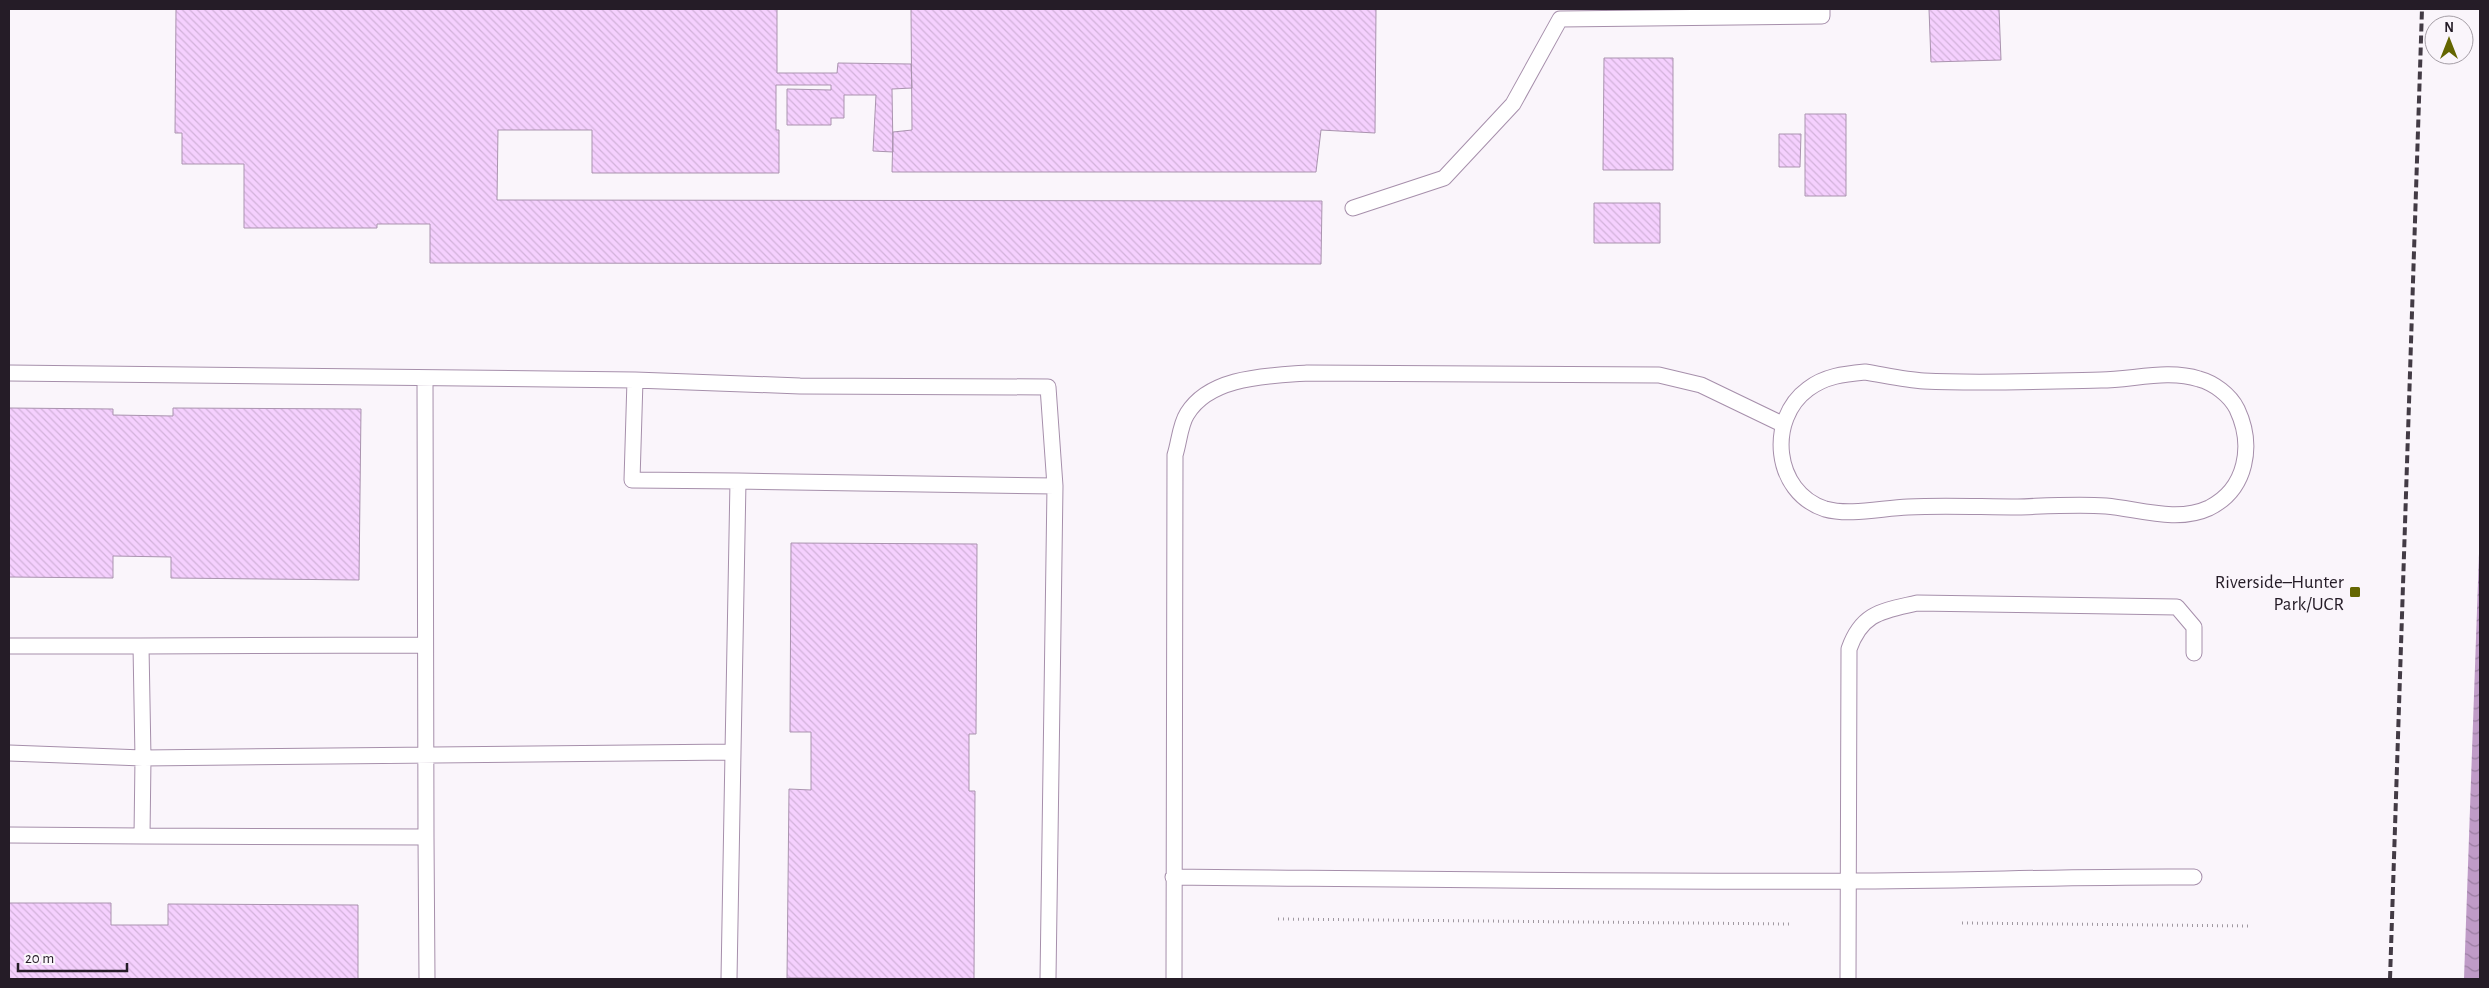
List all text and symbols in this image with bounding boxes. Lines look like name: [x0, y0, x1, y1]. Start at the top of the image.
north arrow: [2424, 15, 2474, 65]
text: N: [2444, 21, 2454, 35]
place label: Riverside–Hunter Park/UCR: [2215, 573, 2344, 614]
marker: Riverside–Hunter Park/UCR: [2348, 585, 2362, 599]
scale bar: [18, 940, 126, 972]
text: 20 m: [25, 951, 54, 966]

